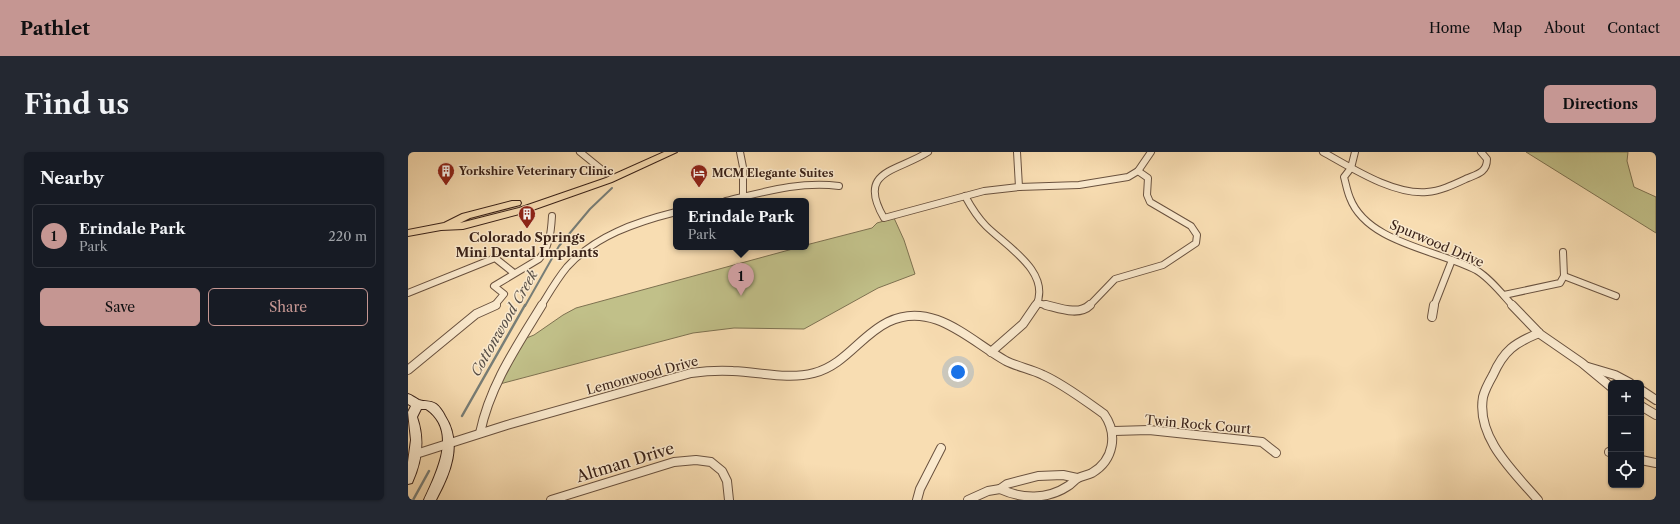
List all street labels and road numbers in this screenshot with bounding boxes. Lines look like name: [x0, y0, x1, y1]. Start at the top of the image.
street label: Spurwood Drive: [1387, 216, 1487, 270]
street label: Lemonwood Drive: [584, 352, 700, 398]
street label: Twin Rock Court: [1144, 411, 1252, 437]
street label: Altman Drive: [573, 438, 676, 487]

